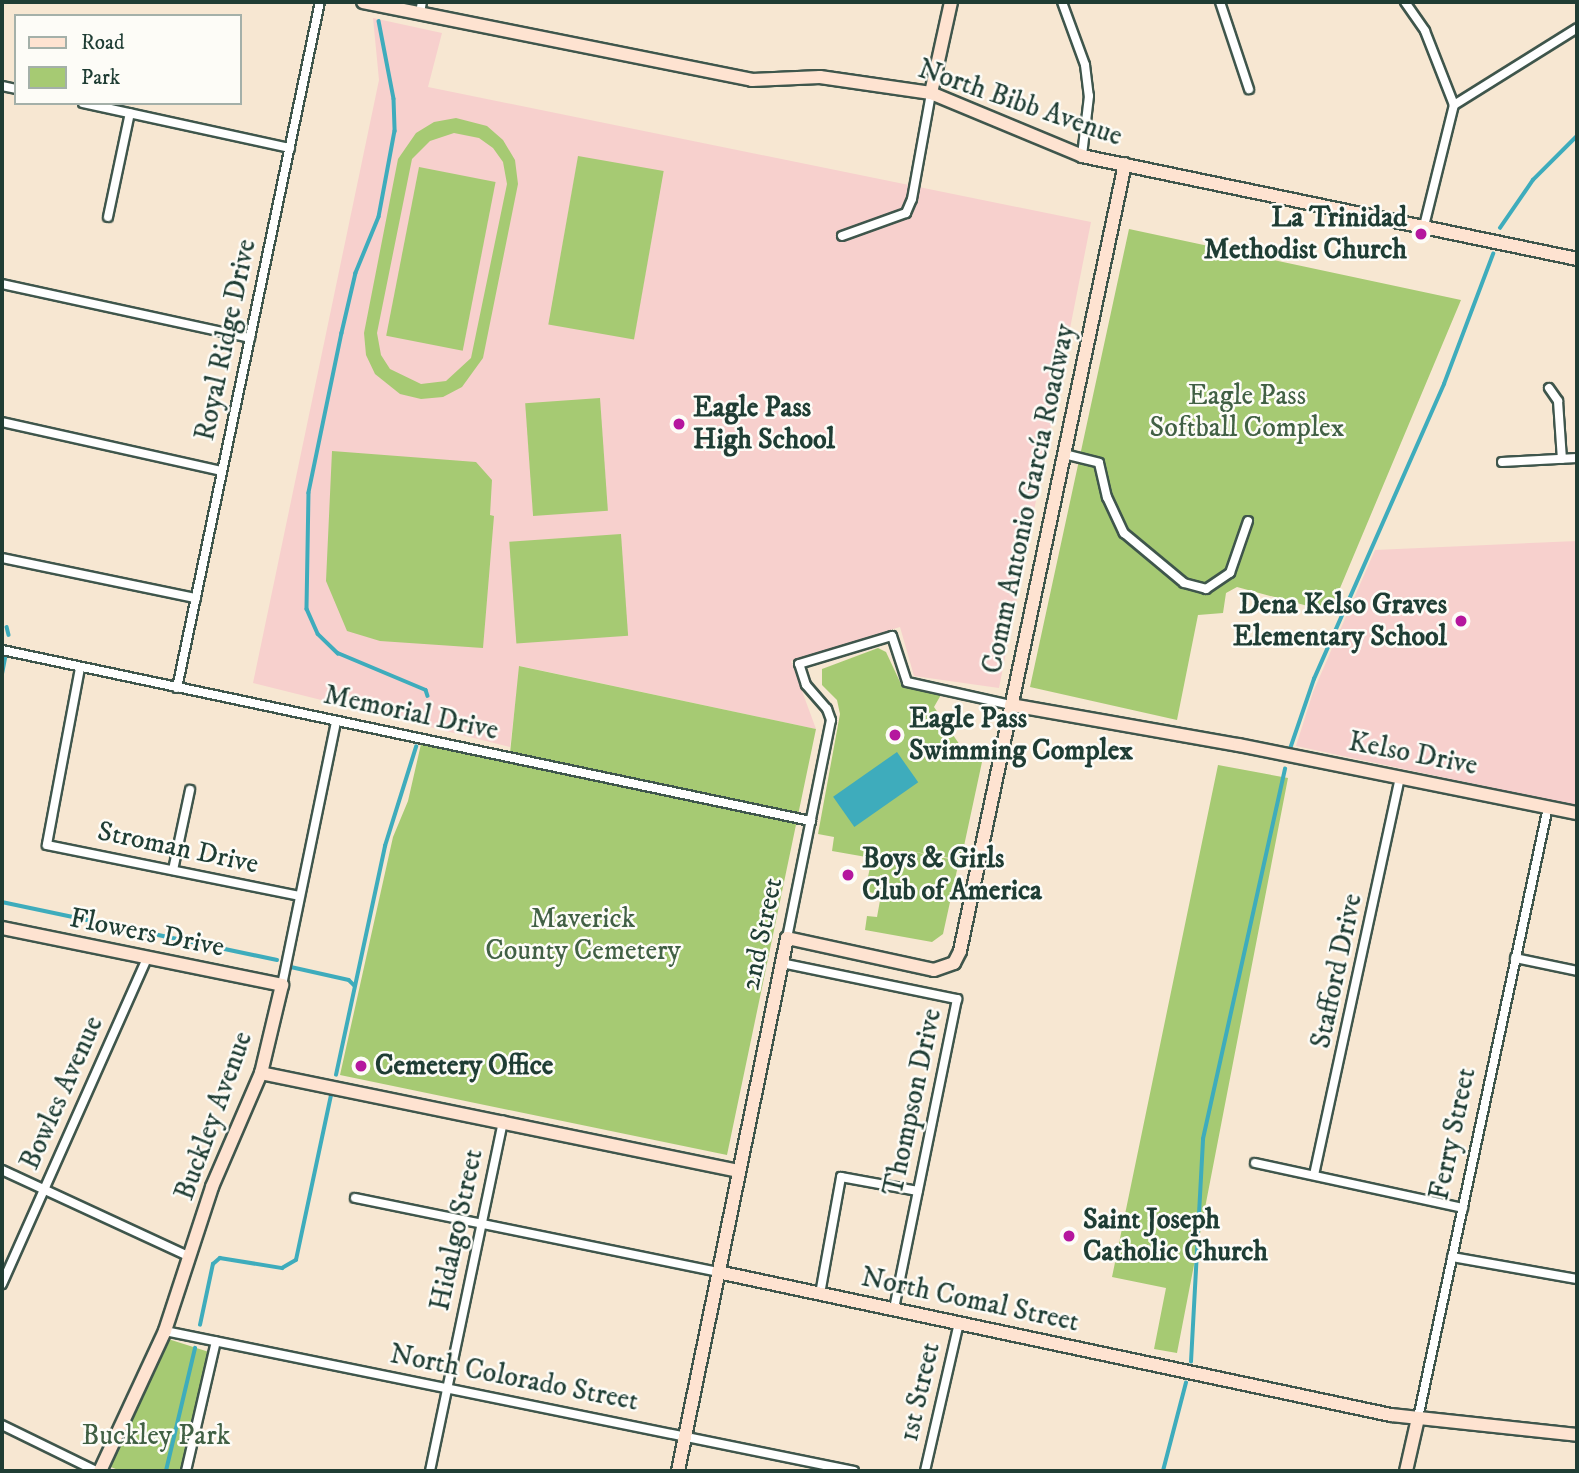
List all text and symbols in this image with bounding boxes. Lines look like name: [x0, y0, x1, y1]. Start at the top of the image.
legend: [14, 14, 242, 105]
text: Road: [81, 30, 125, 56]
street label: North Bibb Avenue: [913, 52, 1127, 154]
text: Park: [81, 65, 120, 91]
place label: La Trinidad Methodist Church: [1204, 201, 1407, 267]
marker: La Trinidad Methodist Church: [1413, 226, 1429, 242]
street label: Royal Ridge Drive: [188, 236, 264, 444]
street label: Comm Antonio García Roadway: [976, 321, 1082, 677]
park label: Eagle Pass Softball Complex: [1150, 379, 1344, 445]
place label: Eagle Pass High School: [693, 391, 835, 457]
marker: Eagle Pass High School: [671, 416, 687, 432]
place label: Dena Kelso Graves Elementary School: [1233, 588, 1447, 654]
marker: Dena Kelso Graves Elementary School: [1453, 613, 1469, 629]
street label: Memorial Drive: [321, 678, 501, 748]
place label: Eagle Pass Swimming Complex: [909, 702, 1133, 768]
street label: Kelso Drive: [1346, 725, 1480, 783]
marker: Eagle Pass Swimming Complex: [887, 727, 903, 743]
street label: Stroman Drive: [94, 815, 262, 881]
place label: Boys & Girls Club of America: [862, 842, 1042, 908]
marker: Boys & Girls Club of America: [840, 867, 856, 883]
street label: 2nd Street: [734, 875, 790, 993]
street label: Stafford Drive: [1304, 891, 1370, 1051]
street label: Flowers Drive: [67, 902, 227, 964]
park label: Maverick County Cemetery: [485, 902, 681, 968]
street label: Thompson Drive: [877, 1005, 949, 1199]
street label: Bowles Avenue: [13, 1011, 111, 1175]
street label: Buckley Avenue: [168, 1027, 260, 1205]
place label: Cemetery Office: [375, 1049, 553, 1083]
marker: Cemetery Office: [353, 1058, 369, 1074]
street label: Ferry Street: [1423, 1065, 1483, 1203]
street label: Hidalgo Street: [423, 1146, 491, 1314]
place label: Saint Joseph Catholic Church: [1083, 1203, 1268, 1269]
marker: Saint Joseph Catholic Church: [1061, 1228, 1077, 1244]
street label: North Comal Street: [858, 1261, 1082, 1339]
street label: North Colorado Street: [387, 1337, 641, 1419]
street label: 1st Street: [892, 1339, 948, 1445]
park label: Buckley Park: [82, 1419, 230, 1453]

